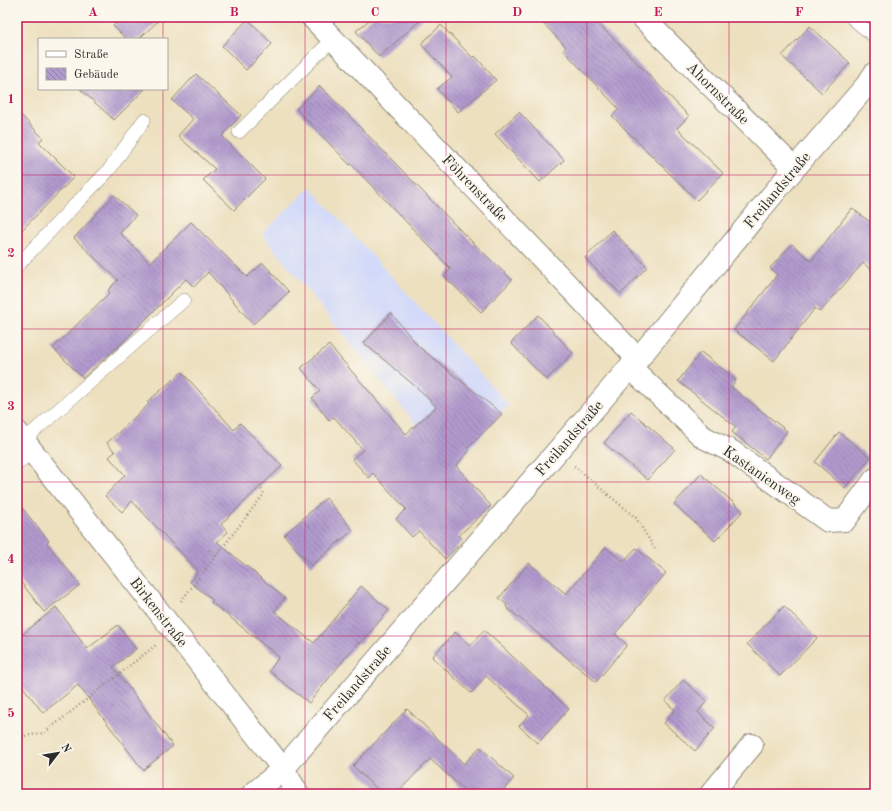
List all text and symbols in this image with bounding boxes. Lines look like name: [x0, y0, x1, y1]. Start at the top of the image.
text: A: [88, 6, 98, 19]
text: B: [229, 6, 239, 19]
text: C: [371, 6, 379, 19]
text: D: [512, 6, 522, 19]
text: E: [654, 6, 663, 19]
text: F: [795, 6, 804, 19]
legend: [38, 38, 168, 90]
text: Straße: [74, 49, 109, 61]
street label: Ahornstraße: [683, 60, 751, 128]
text: Gebäude: [74, 69, 119, 81]
text: 1: [7, 93, 15, 106]
street label: Freilandstraße: [742, 150, 814, 232]
street label: Föhrenstraße: [438, 153, 510, 226]
text: 2: [7, 247, 15, 260]
street label: Freilandstraße: [533, 398, 607, 480]
text: 3: [7, 400, 15, 413]
street label: Kastanienweg: [720, 444, 803, 508]
text: 4: [7, 553, 15, 566]
street label: Birkenstraße: [126, 575, 189, 651]
street label: Freilandstraße: [321, 643, 395, 725]
text: 5: [7, 707, 15, 720]
north arrow: [38, 733, 78, 773]
text: N: [58, 742, 72, 756]

